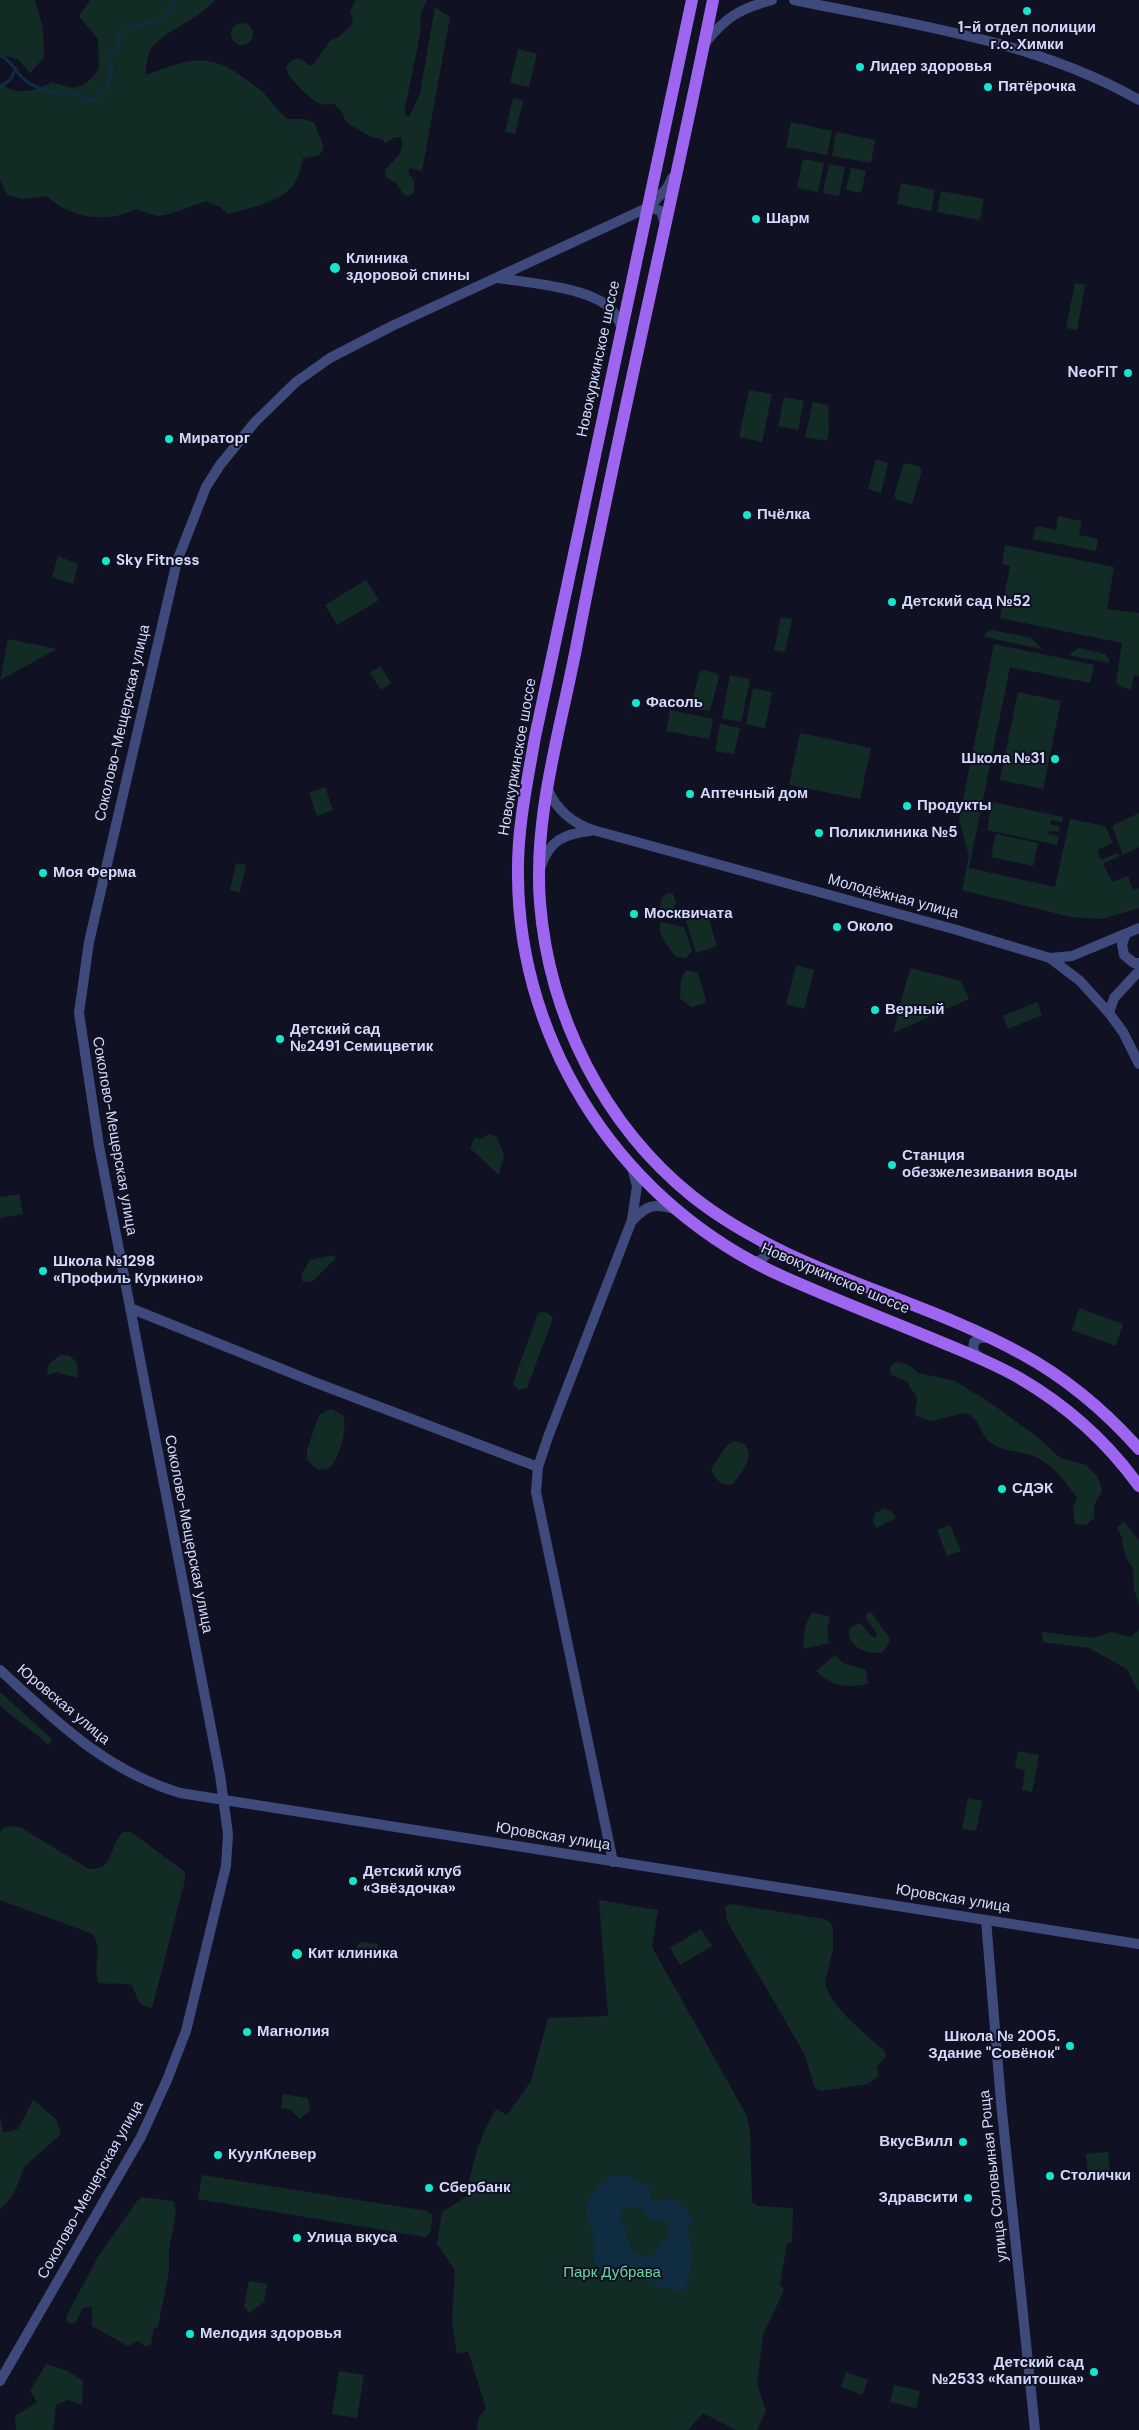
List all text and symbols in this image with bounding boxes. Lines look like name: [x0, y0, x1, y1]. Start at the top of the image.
marker: 1-й отдел полиции г.о. Химки: [1021, 5, 1033, 17]
place label: 1-й отдел полиции г.о. Химки: [958, 19, 1096, 54]
place label: Лидер здоровья: [870, 58, 992, 76]
marker: Лидер здоровья: [854, 61, 866, 73]
place label: Пятёрочка: [998, 78, 1076, 96]
marker: Пятёрочка: [982, 81, 994, 93]
place label: Шарм: [766, 210, 809, 228]
marker: Шарм: [750, 213, 762, 225]
place label: Клиника здоровой спины: [346, 250, 470, 285]
marker: Клиника здоровой спины: [328, 261, 342, 275]
street label: Новокуркинское шоссе: [574, 279, 624, 439]
place label: NeoFIT: [1068, 364, 1118, 382]
marker: NeoFIT: [1122, 367, 1134, 379]
place label: Мираторг: [179, 430, 250, 448]
marker: Мираторг: [163, 433, 175, 445]
place label: Пчёлка: [757, 506, 810, 524]
marker: Пчёлка: [741, 509, 753, 521]
place label: Sky Fitness: [116, 552, 200, 570]
marker: Sky Fitness: [100, 555, 112, 567]
place label: Детский сад №52: [902, 593, 1030, 611]
marker: Детский сад №52: [886, 596, 898, 608]
street label: Соколово-Мещерская улица: [92, 623, 154, 823]
street label: Новокуркинское шоссе: [495, 677, 541, 837]
place label: Фасоль: [646, 694, 703, 712]
marker: Фасоль: [630, 697, 642, 709]
place label: Школа №31: [961, 750, 1045, 768]
marker: Школа №31: [1049, 753, 1061, 765]
place label: Аптечный дом: [700, 785, 808, 803]
marker: Аптечный дом: [684, 788, 696, 800]
place label: Продукты: [917, 797, 992, 815]
marker: Продукты: [901, 800, 913, 812]
place label: Поликлиника №5: [829, 824, 957, 842]
marker: Поликлиника №5: [813, 827, 825, 839]
place label: Моя Ферма: [53, 864, 136, 882]
marker: Моя Ферма: [37, 867, 49, 879]
street label: Молодёжная улица: [826, 871, 960, 923]
place label: Москвичата: [644, 905, 732, 923]
marker: Москвичата: [628, 908, 640, 920]
place label: Около: [847, 918, 893, 936]
marker: Около: [831, 921, 843, 933]
place label: Верный: [885, 1001, 944, 1019]
marker: Верный: [869, 1004, 881, 1016]
place label: Детский сад №2491 Семицветик: [290, 1021, 433, 1056]
marker: Детский сад №2491 Семицветик: [274, 1033, 286, 1045]
street label: Соколово-Мещерская улица: [88, 1035, 140, 1237]
place label: Станция обезжелезивания воды: [902, 1147, 1077, 1182]
marker: Станция обезжелезивания воды: [886, 1159, 898, 1171]
street label: Новокуркинское шоссе: [758, 1240, 912, 1318]
place label: Школа №1298 «Профиль Куркино»: [53, 1253, 204, 1288]
marker: Школа №1298 «Профиль Куркино»: [37, 1265, 49, 1277]
street label: Соколово-Мещерская улица: [160, 1433, 216, 1635]
place label: СДЭК: [1012, 1480, 1053, 1498]
marker: СДЭК: [996, 1483, 1008, 1495]
street label: Юровская улица: [13, 1661, 113, 1749]
street label: Юровская улица: [494, 1819, 612, 1855]
place label: Детский клуб «Звёздочка»: [363, 1863, 462, 1898]
marker: Детский клуб «Звёздочка»: [347, 1875, 359, 1887]
street label: Юровская улица: [894, 1881, 1012, 1917]
place label: Кит клиника: [308, 1945, 398, 1963]
marker: Кит клиника: [290, 1947, 304, 1961]
place label: Магнолия: [257, 2023, 330, 2041]
marker: Магнолия: [241, 2026, 253, 2038]
place label: Школа № 2005. Здание "Совёнок": [928, 2028, 1060, 2063]
marker: Школа № 2005. Здание "Совёнок": [1064, 2040, 1076, 2052]
street label: улица Соловьиная Роща: [976, 2089, 1012, 2263]
street label: Соколово-Мещерская улица: [34, 2098, 148, 2282]
place label: ВкусВилл: [879, 2133, 953, 2151]
marker: ВкусВилл: [957, 2136, 969, 2148]
place label: КуулКлевер: [228, 2146, 317, 2164]
marker: КуулКлевер: [212, 2149, 224, 2161]
place label: Столички: [1060, 2167, 1131, 2185]
marker: Столички: [1044, 2170, 1056, 2182]
place label: Сбербанк: [439, 2179, 511, 2197]
marker: Сбербанк: [423, 2182, 435, 2194]
place label: Здравсити: [879, 2189, 958, 2207]
marker: Здравсити: [962, 2192, 974, 2204]
place label: Улица вкуса: [307, 2229, 397, 2247]
marker: Улица вкуса: [291, 2232, 303, 2244]
park label: Парк Дубрава: [563, 2264, 661, 2282]
place label: Мелодия здоровья: [200, 2325, 342, 2343]
marker: Мелодия здоровья: [184, 2328, 196, 2340]
place label: Детский сад №2533 «Капитошка»: [932, 2354, 1084, 2389]
marker: Детский сад №2533 «Капитошка»: [1088, 2366, 1100, 2378]

